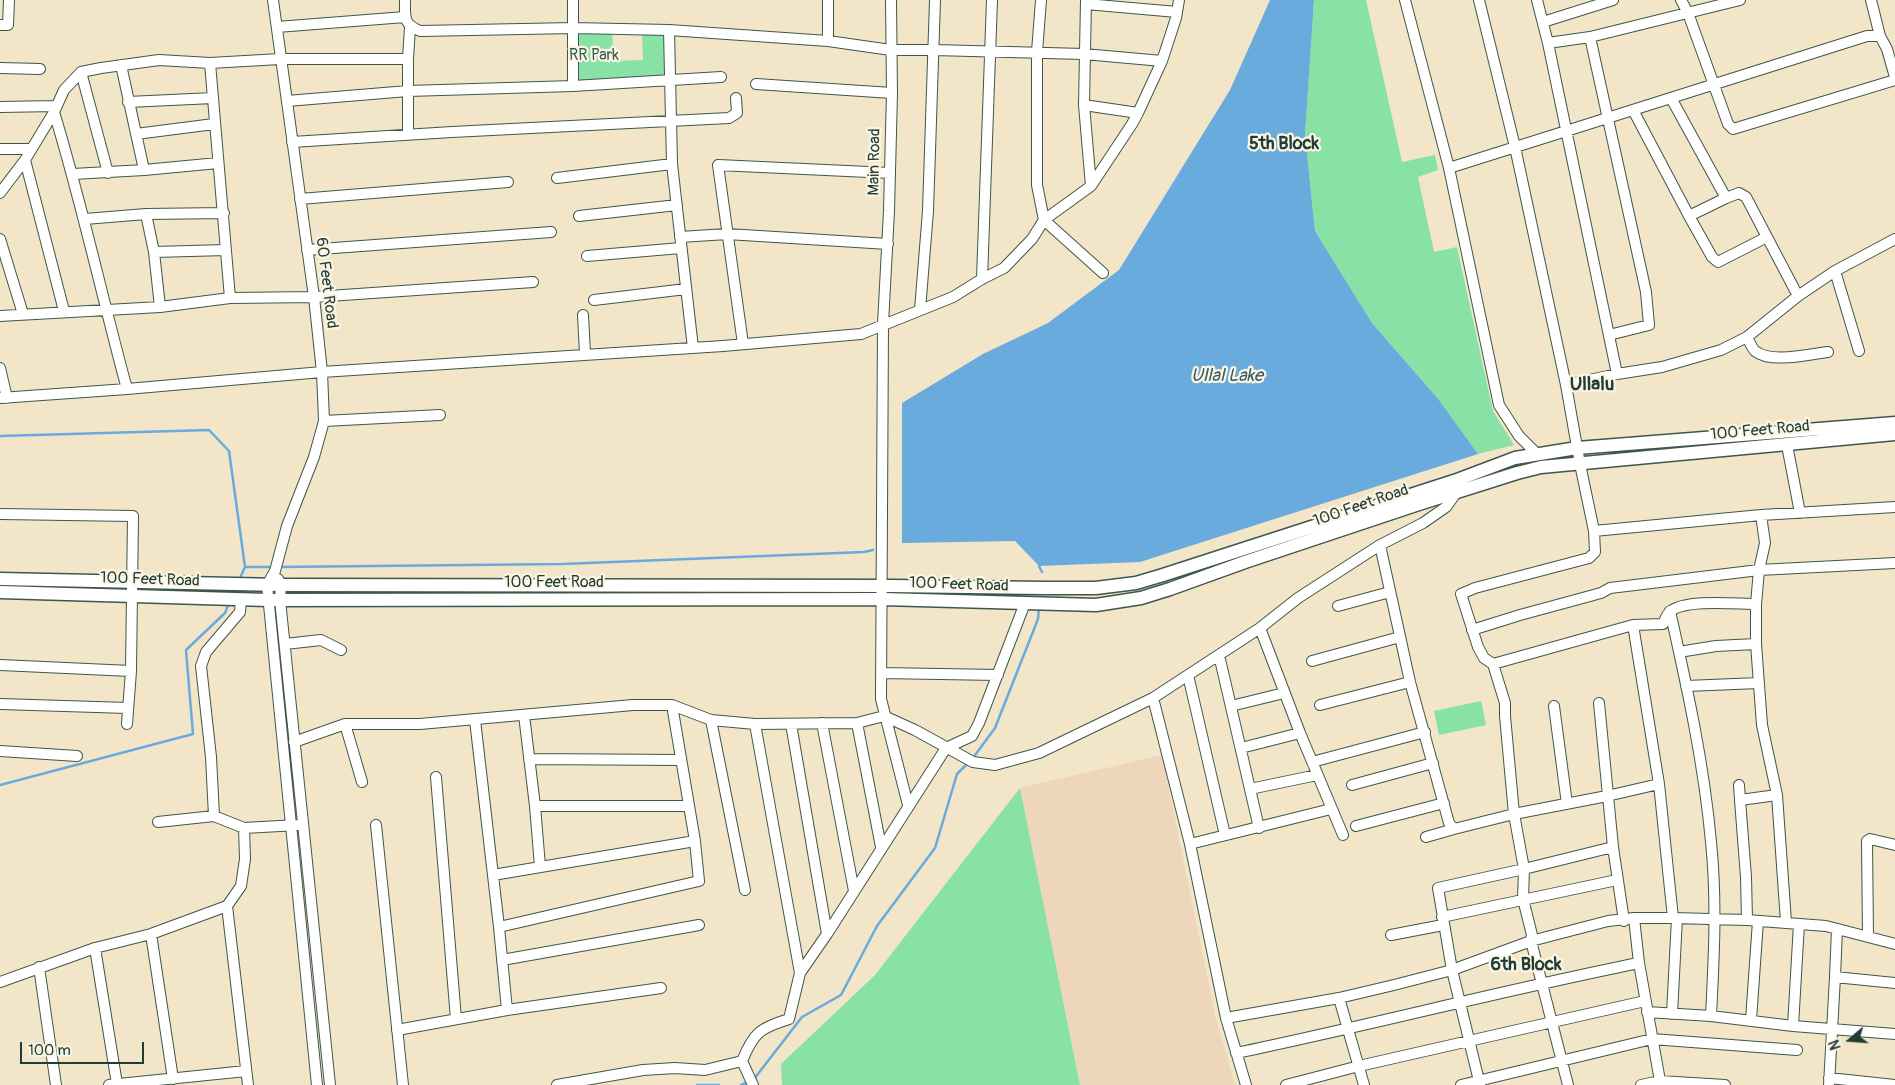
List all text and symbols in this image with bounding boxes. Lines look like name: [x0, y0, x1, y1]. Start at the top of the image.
park label: RR Park: [569, 46, 619, 66]
street label: Main Road: [865, 128, 885, 196]
district label: 5th Block: [1249, 133, 1319, 155]
street label: 60 Feet Road: [311, 236, 341, 330]
water label: Ullal Lake: [1191, 365, 1263, 387]
district label: Ullalu: [1570, 374, 1614, 396]
street label: 100 Feet Road: [1710, 417, 1810, 445]
street label: 100 Feet Road: [1311, 481, 1411, 531]
street label: 100 Feet Road: [100, 569, 200, 591]
street label: 100 Feet Road: [504, 573, 604, 593]
street label: 100 Feet Road: [909, 574, 1009, 596]
district label: 6th Block: [1491, 954, 1561, 976]
north arrow: [1825, 1015, 1875, 1065]
scale bar: [22, 1032, 146, 1064]
text: N: [1826, 1038, 1845, 1052]
text: 100 m: [28, 1041, 71, 1060]

